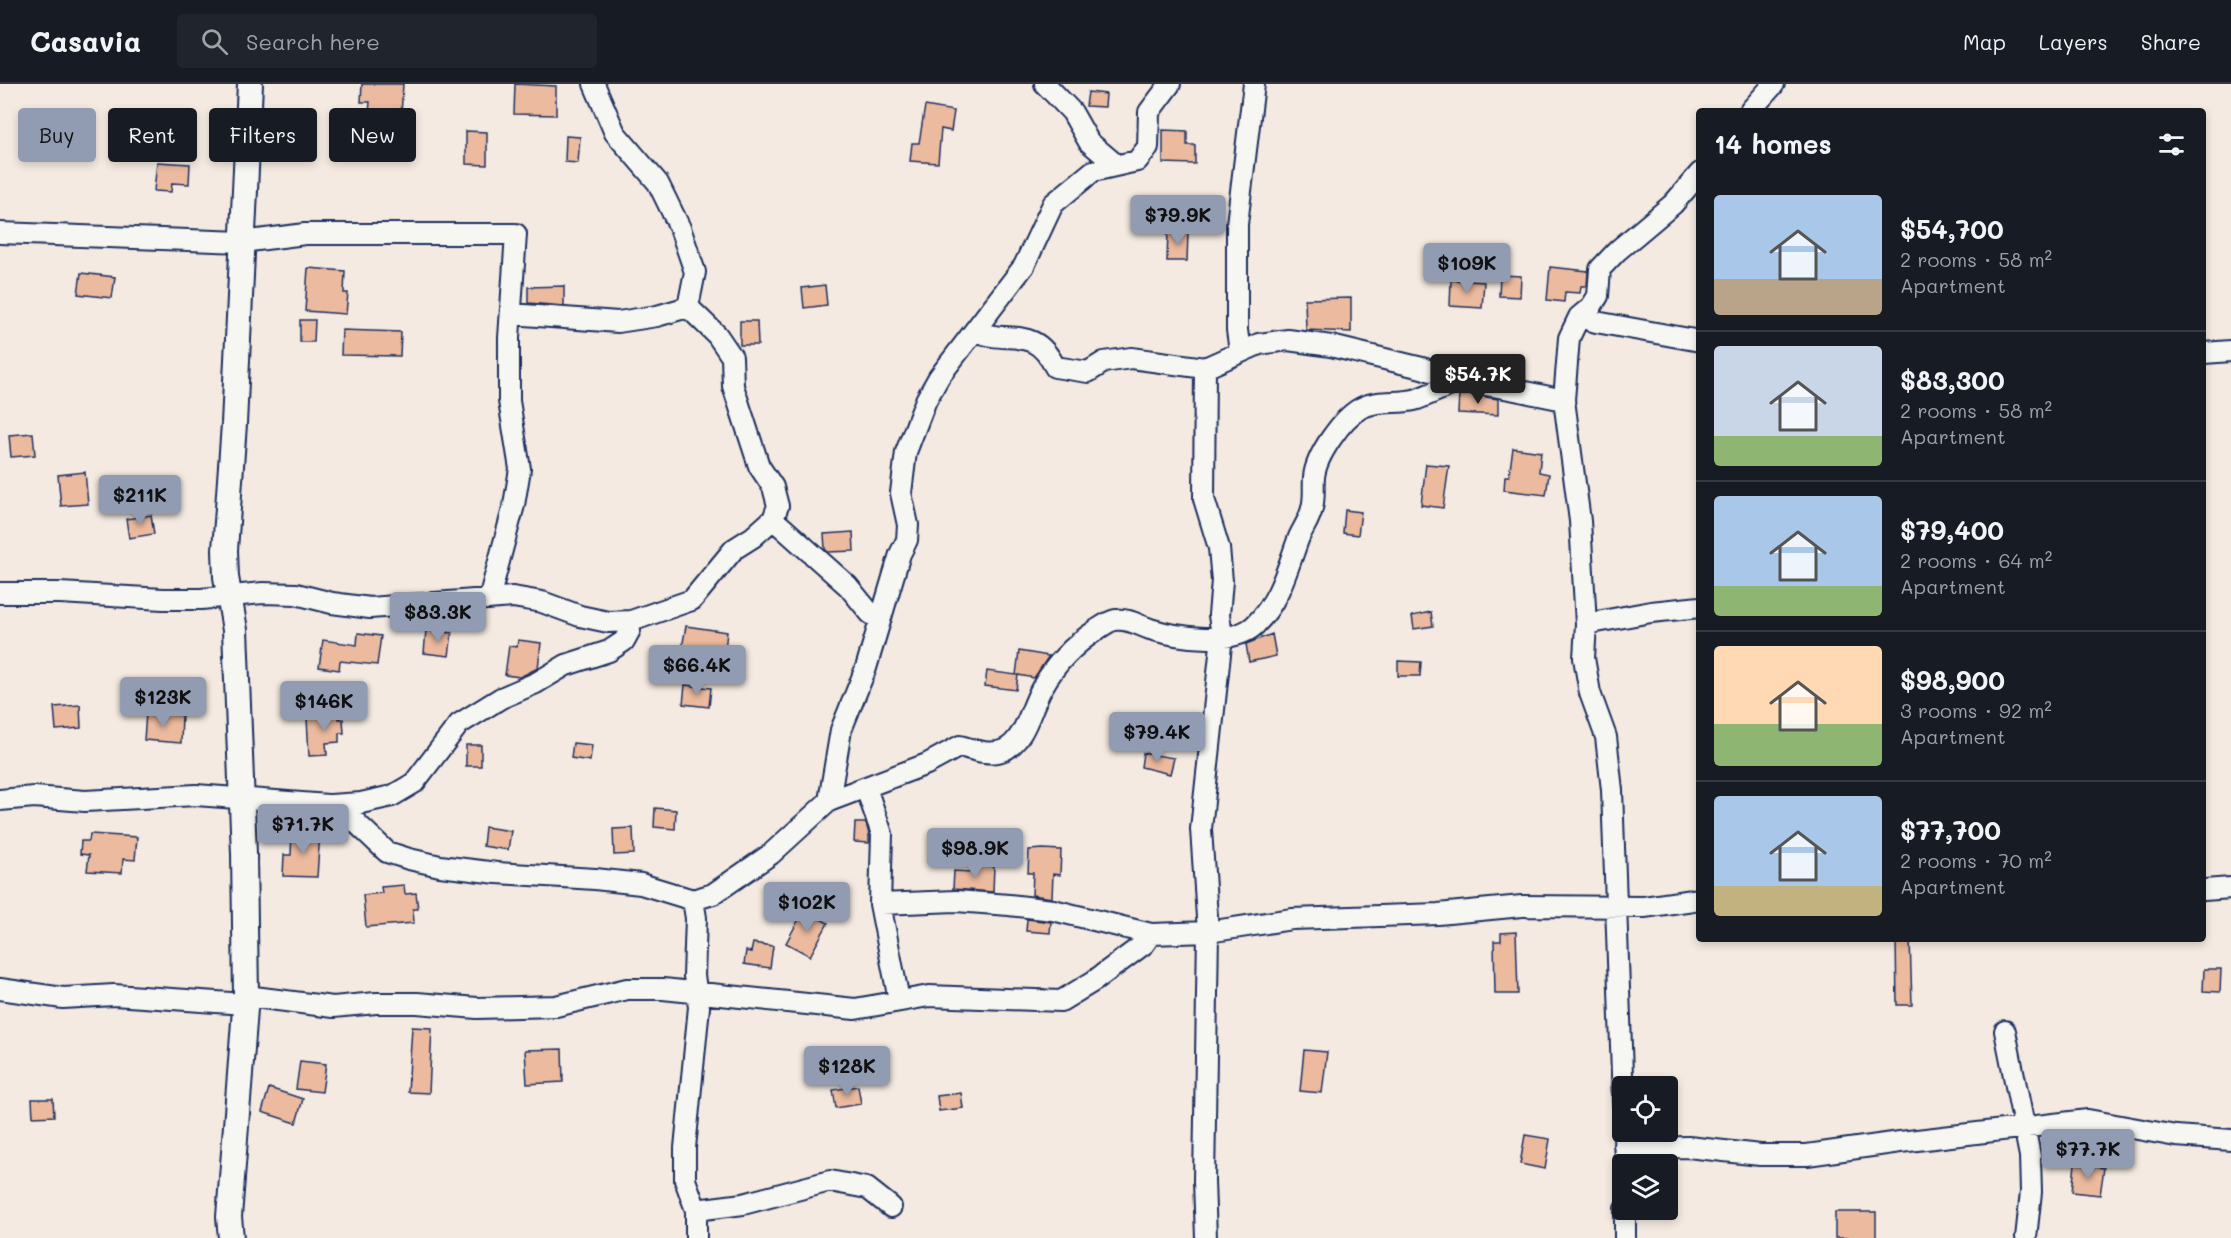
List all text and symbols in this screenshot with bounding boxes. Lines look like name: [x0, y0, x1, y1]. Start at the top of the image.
search box: [177, 14, 597, 68]
text: Casavia: [30, 23, 141, 59]
icon: search: [198, 25, 231, 58]
text: Search here: [246, 27, 380, 56]
text: Map: [1963, 28, 2006, 55]
text: Layers: [2039, 28, 2108, 55]
text: Share: [2141, 28, 2201, 55]
chip: Buy: [18, 108, 96, 162]
chip: Rent: [108, 108, 197, 162]
chip: Filters: [209, 108, 317, 162]
chip: New: [329, 108, 416, 162]
text: 14 homes: [1714, 127, 1832, 161]
icon: filters: [2155, 128, 2188, 161]
pin: $79.9K: [1129, 195, 1227, 246]
text: $79.9K: [1145, 201, 1211, 227]
text: $54,700: [1900, 212, 2004, 246]
icon: home: [1762, 219, 1834, 291]
pin: $109K: [1425, 243, 1509, 294]
text: 2 rooms · 58 m²: [1900, 246, 2052, 272]
text: $109K: [1437, 249, 1497, 275]
text: Apartment: [1900, 272, 2006, 298]
pin: $54.7K: [1429, 354, 1527, 405]
text: $54.7K: [1444, 360, 1512, 386]
text: $83,300: [1900, 363, 2005, 397]
icon: home: [1762, 370, 1834, 442]
text: 2 rooms · 58 m²: [1900, 397, 2052, 423]
text: Apartment: [1900, 423, 2006, 449]
pin: $211K: [98, 475, 182, 526]
text: $211K: [113, 481, 167, 507]
text: $79,400: [1900, 513, 2004, 547]
icon: home: [1762, 520, 1834, 592]
text: 2 rooms · 64 m²: [1900, 547, 2052, 573]
text: Apartment: [1900, 573, 2006, 599]
pin: $83.3K: [389, 592, 487, 643]
text: $83.3K: [404, 598, 472, 624]
pin: $66.4K: [648, 645, 746, 696]
text: $66.4K: [663, 651, 731, 677]
text: $98,900: [1900, 663, 2005, 697]
icon: home: [1762, 670, 1834, 742]
pin: $123K: [121, 677, 205, 728]
pin: $146K: [282, 681, 366, 732]
text: $123K: [134, 683, 192, 709]
text: $146K: [294, 687, 354, 713]
text: 3 rooms · 92 m²: [1900, 697, 2052, 723]
pin: $79.4K: [1108, 712, 1206, 763]
text: $79.4K: [1123, 718, 1191, 744]
text: Apartment: [1900, 723, 2006, 749]
pin: $71.7K: [254, 804, 352, 855]
text: $71.7K: [272, 810, 334, 836]
text: $77,700: [1900, 813, 2001, 847]
icon: home: [1762, 820, 1834, 892]
pin: $98.9K: [926, 828, 1024, 879]
text: $98.9K: [941, 834, 1009, 860]
text: 2 rooms · 70 m²: [1900, 847, 2052, 873]
text: Apartment: [1900, 873, 2006, 899]
pin: $102K: [765, 882, 849, 933]
text: $102K: [778, 888, 836, 914]
pin: $128K: [805, 1046, 889, 1097]
text: $128K: [818, 1052, 876, 1078]
map controls: [1612, 1076, 1678, 1220]
button: locate: [1612, 1076, 1678, 1142]
pin: $77.7K: [2039, 1129, 2137, 1180]
text: $77.7K: [2055, 1135, 2121, 1161]
button: layers: [1612, 1154, 1678, 1220]

